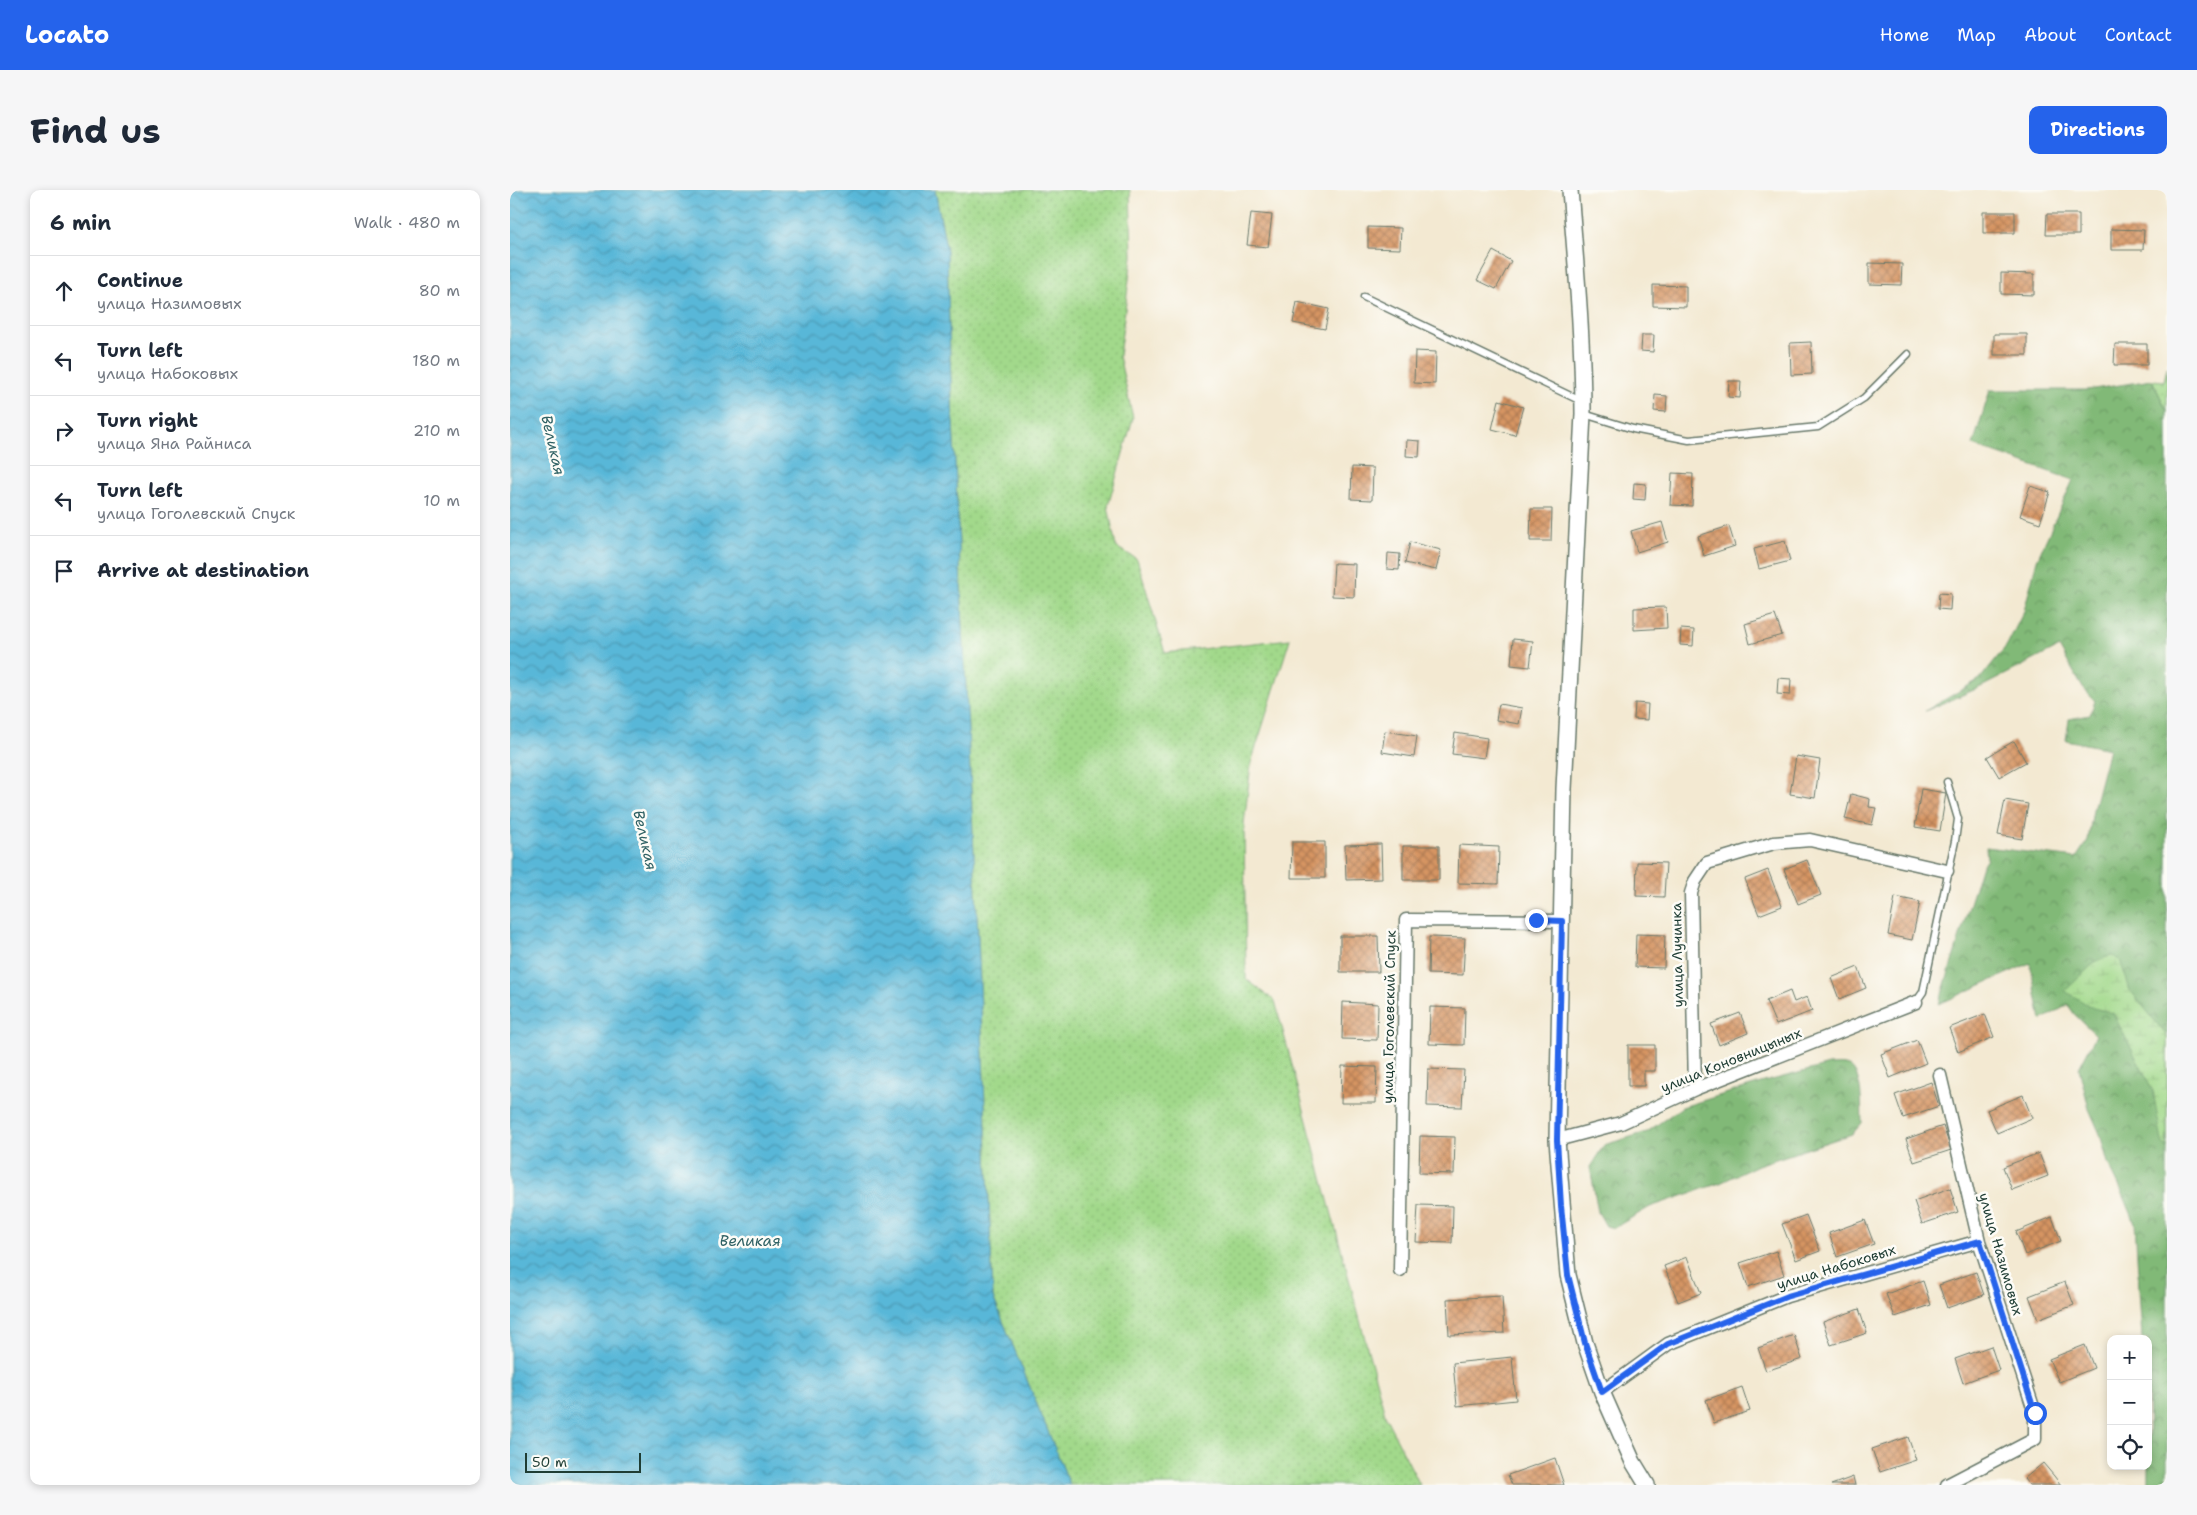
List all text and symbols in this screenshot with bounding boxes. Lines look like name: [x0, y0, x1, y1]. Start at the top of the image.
text: Locato: [25, 19, 109, 51]
text: Home: [1880, 23, 1929, 47]
text: Map: [1957, 23, 1996, 47]
text: About: [2024, 23, 2077, 47]
text: Contact: [2105, 23, 2172, 47]
button: Directions: [2029, 106, 2167, 154]
text: Find us: [30, 107, 161, 154]
text: 6 min: [50, 209, 111, 237]
text: Walk · 480 m: [354, 212, 460, 233]
text: Continue: [97, 268, 183, 293]
icon: ahead: [50, 277, 78, 305]
text: 80 m: [419, 280, 460, 301]
text: улица Назимовых: [97, 293, 242, 314]
text: Turn left: [97, 338, 183, 363]
icon: left: [50, 347, 78, 375]
text: 180 m: [412, 350, 460, 371]
text: улица Набоковых: [97, 363, 238, 384]
text: Turn right: [97, 408, 198, 433]
water label: Великая: [536, 413, 570, 477]
icon: right: [50, 417, 78, 445]
text: 210 m: [413, 420, 460, 441]
text: улица Яна Райниса: [97, 433, 251, 454]
text: Turn left: [97, 478, 183, 503]
icon: left: [50, 487, 78, 515]
text: 10 m: [423, 490, 460, 511]
text: улица Гоголевский Спуск: [97, 503, 295, 524]
icon: arrive: [50, 557, 78, 585]
text: Arrive at destination: [97, 558, 309, 583]
water label: Великая: [628, 808, 662, 872]
street label: улица Лучинка: [1667, 902, 1687, 1008]
route end: [1525, 909, 1548, 932]
street label: улица Гоголевский Спуск: [1378, 930, 1400, 1104]
street label: улица Коновницыных: [1658, 1024, 1804, 1096]
street label: улица Назимовых: [1975, 1191, 2027, 1317]
water label: Великая: [720, 1231, 780, 1251]
street label: улица Набоковых: [1774, 1240, 1898, 1294]
map controls: [2107, 1335, 2152, 1470]
button: +: [2107, 1335, 2152, 1380]
button: −: [2107, 1380, 2152, 1425]
route start: [2024, 1402, 2047, 1425]
button: locate: [2107, 1425, 2152, 1470]
scale bar: [525, 1450, 641, 1473]
text: 50 m: [532, 1453, 567, 1471]

